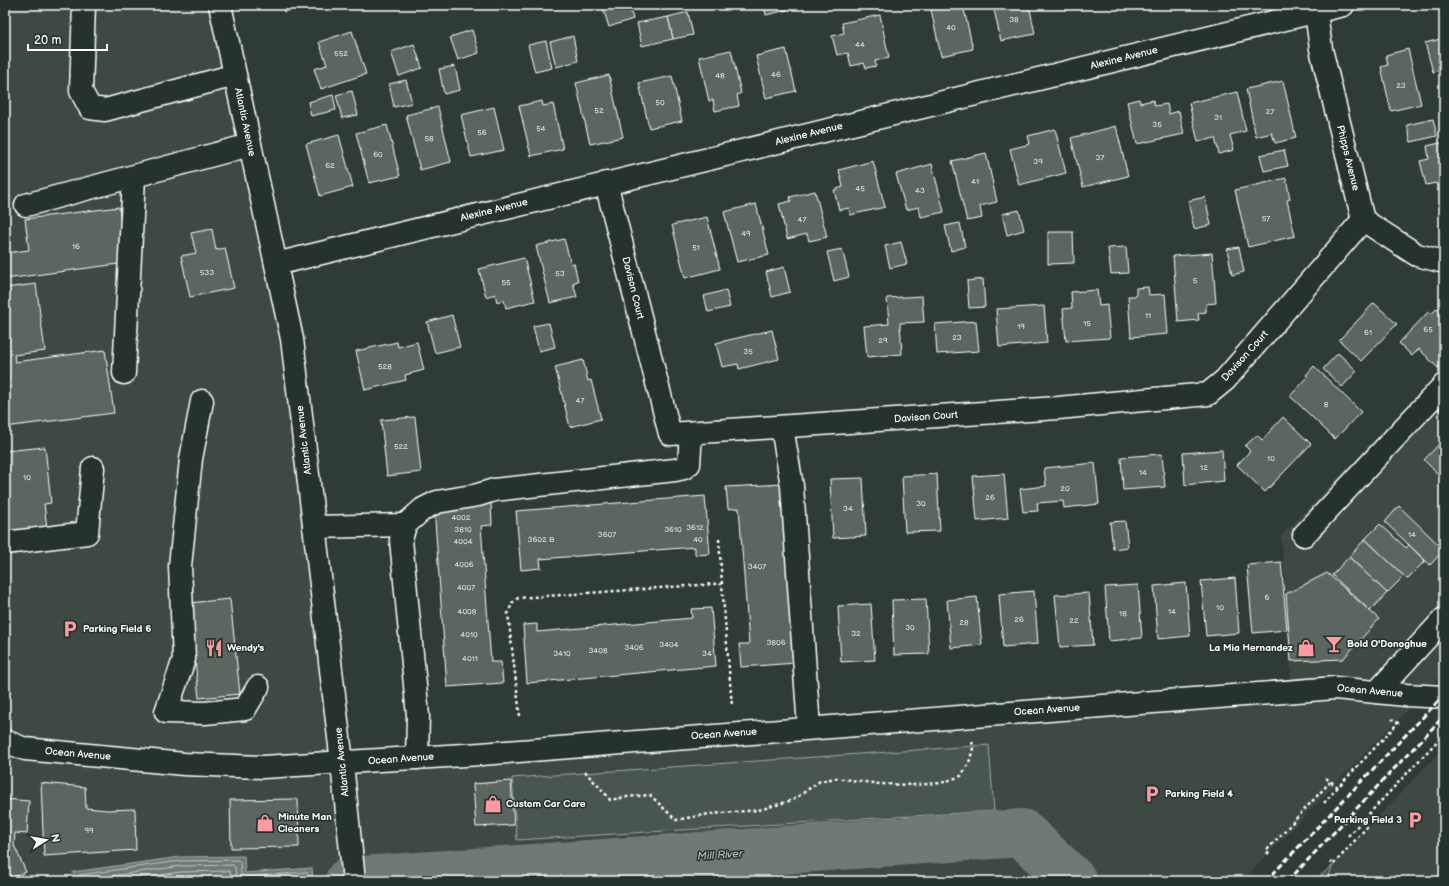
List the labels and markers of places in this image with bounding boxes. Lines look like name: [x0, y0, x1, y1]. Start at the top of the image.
parking icon: Parking Field 6: [60, 619, 80, 639]
place label: Parking Field 6: [83, 623, 151, 635]
bar icon: Bold O'Donoghue: [1324, 634, 1344, 654]
restaurant icon: Wendy's: [204, 638, 224, 658]
shop icon: La Mia Hernandez: [1296, 638, 1316, 658]
place label: Bold O'Donoghue: [1347, 638, 1427, 650]
place label: Wendy's: [227, 642, 264, 654]
place label: La Mia Hernandez: [1209, 642, 1293, 654]
parking icon: Parking Field 4: [1142, 784, 1162, 804]
place label: Parking Field 4: [1165, 788, 1233, 800]
shop icon: Custom Car Care: [483, 794, 503, 814]
place label: Custom Car Care: [506, 798, 586, 810]
parking icon: Parking Field 3: [1405, 810, 1425, 830]
place label: Minute Man Cleaners: [278, 811, 332, 835]
shop icon: Minute Man Cleaners: [255, 813, 275, 833]
place label: Parking Field 3: [1334, 814, 1402, 826]

